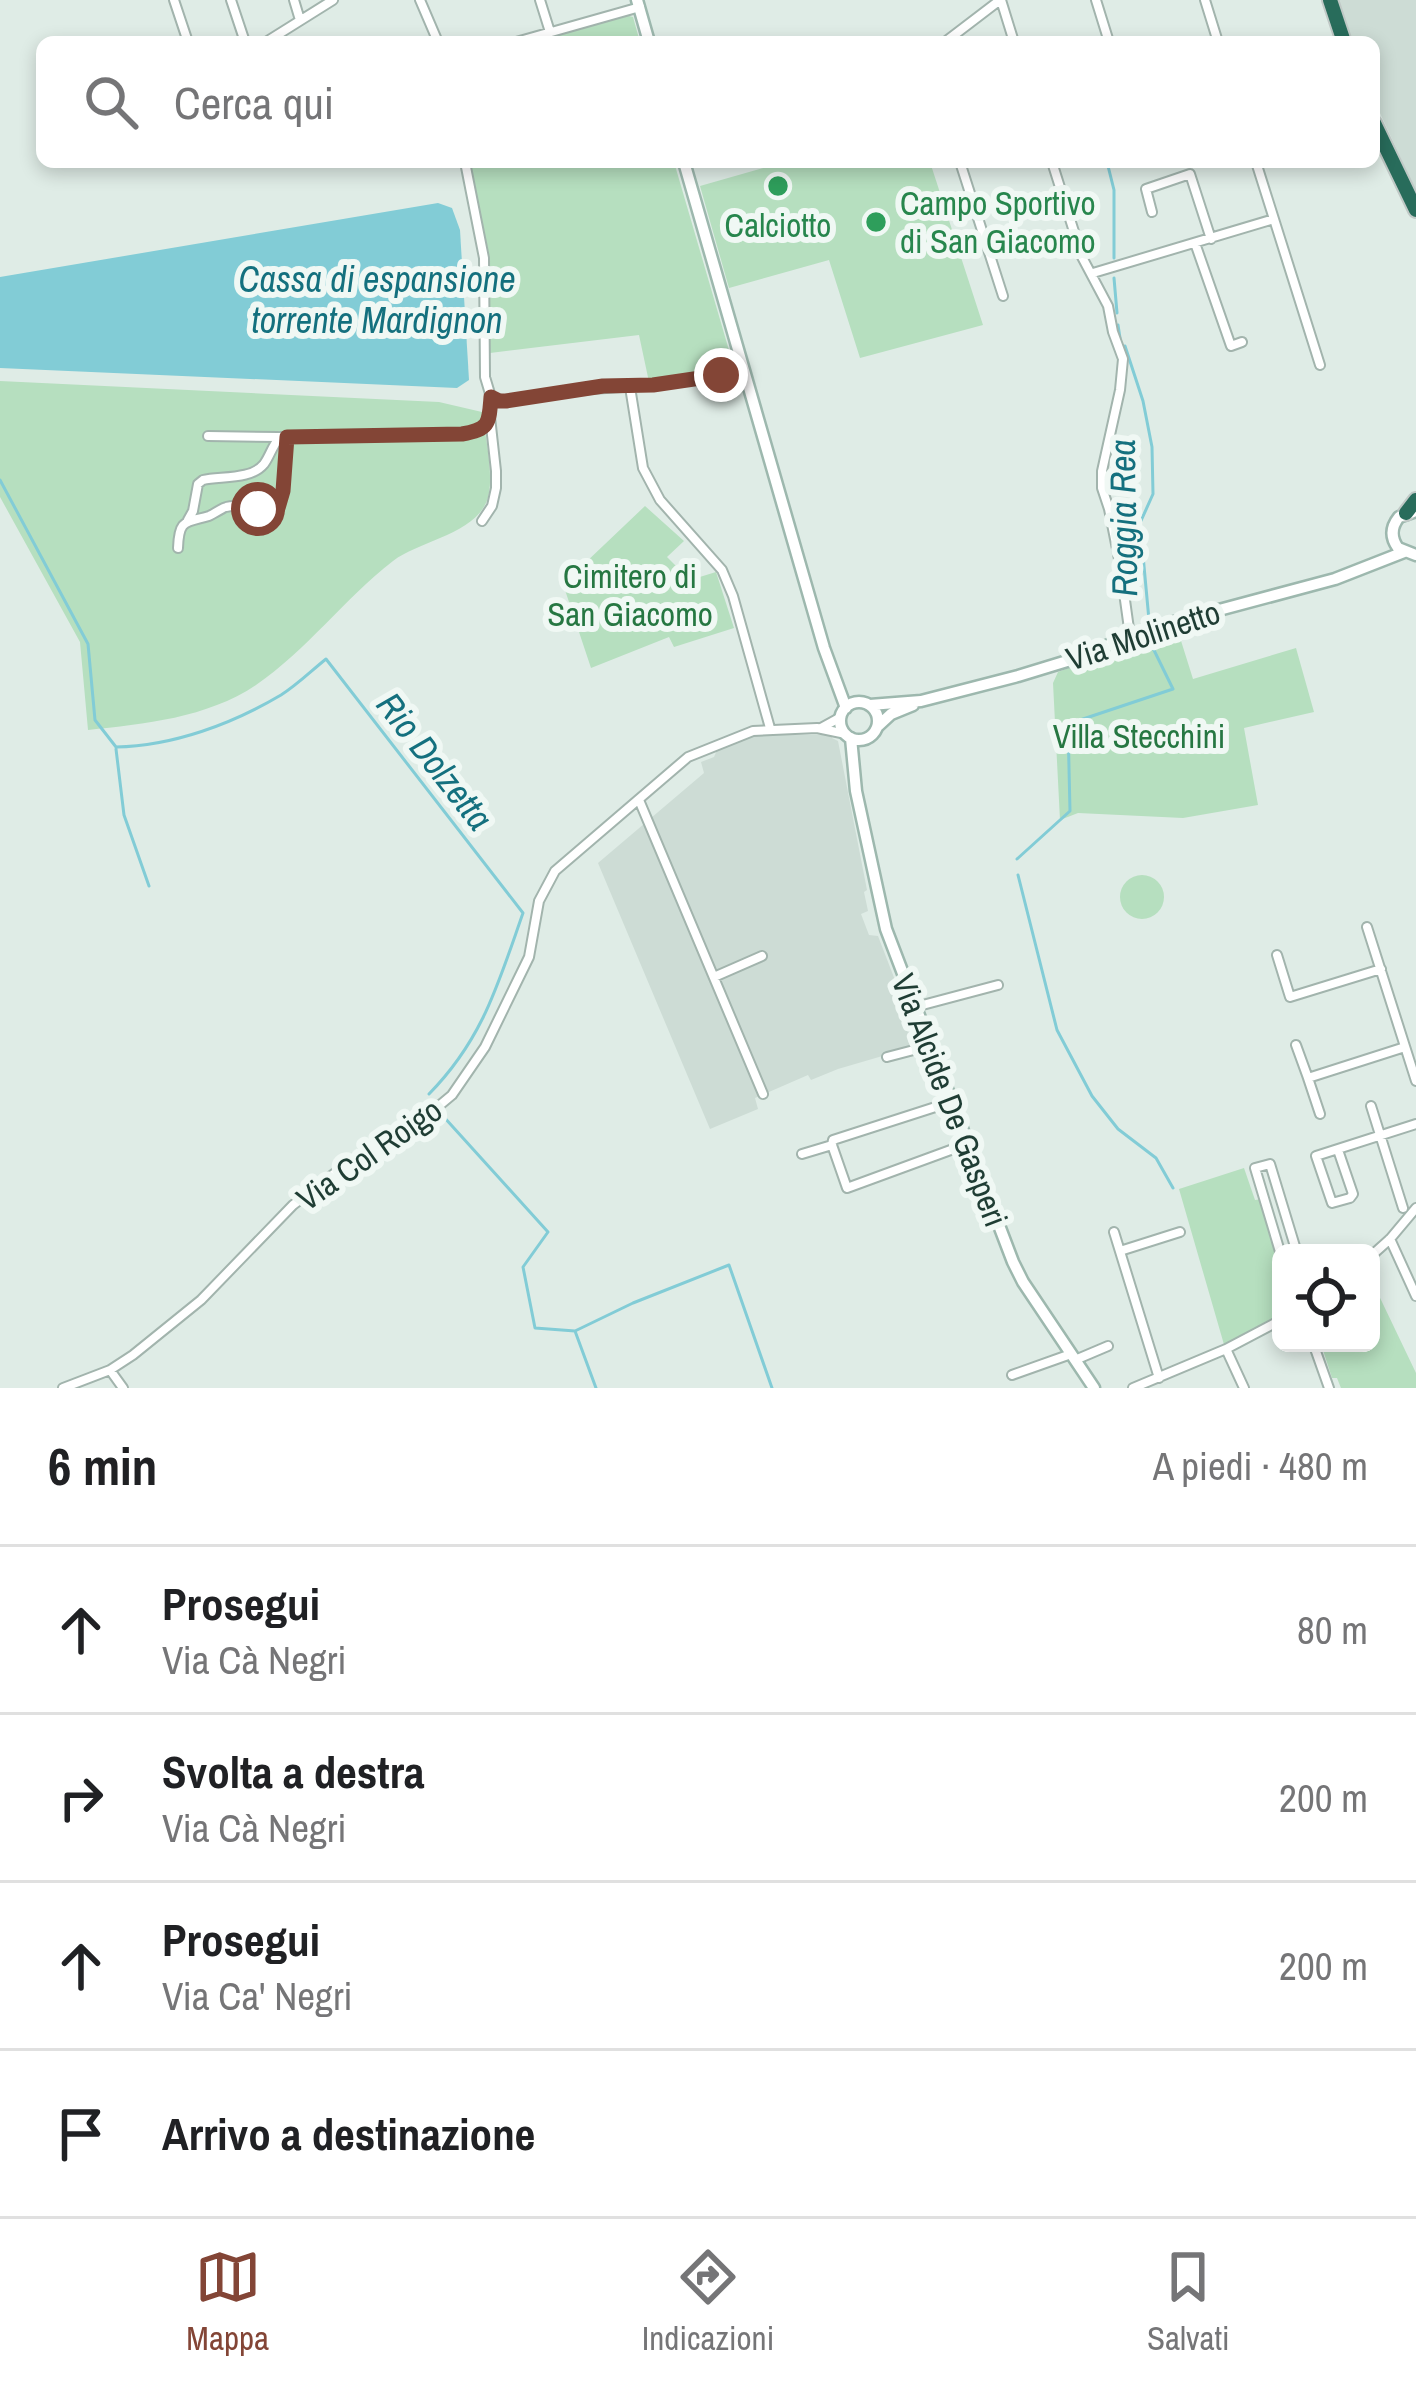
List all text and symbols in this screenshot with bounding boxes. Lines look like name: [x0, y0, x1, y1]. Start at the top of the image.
search box: [36, 36, 1380, 168]
icon: search: [78, 69, 144, 135]
text: Cerca qui: [174, 72, 334, 133]
marker: Calciotto: [765, 173, 791, 199]
place label: Campo Sportivo di San Giacomo: [900, 181, 1096, 263]
place label: Calciotto: [725, 203, 831, 247]
marker: Campo Sportivo di San Giacomo: [863, 209, 889, 235]
water label: Cassa di espansione torrente Mardignon: [238, 255, 516, 344]
route end: [694, 348, 748, 402]
water label: Roggia Rea: [1098, 439, 1148, 597]
route start: [231, 482, 285, 536]
park label: Cimitero di San Giacomo: [547, 554, 713, 636]
street label: Via Molinetto: [1061, 590, 1225, 680]
water label: Rio Dolzetta: [366, 682, 504, 840]
park label: Villa Stecchini: [1053, 714, 1225, 758]
street label: Via Alcide De Gasperi: [882, 967, 1018, 1233]
street label: Via Col Roigo: [288, 1088, 450, 1220]
map controls: [1272, 1244, 1380, 1352]
button: locate: [1272, 1244, 1380, 1352]
text: 6 min: [48, 1432, 157, 1501]
text: A piedi · 480 m: [1153, 1440, 1368, 1492]
text: Prosegui: [162, 1573, 320, 1634]
icon: ahead: [48, 1597, 114, 1663]
text: 80 m: [1297, 1604, 1368, 1656]
text: Via Cà Negri: [162, 1634, 346, 1686]
text: Svolta a destra: [162, 1741, 425, 1802]
icon: right: [48, 1765, 114, 1831]
text: 200 m: [1279, 1772, 1368, 1824]
text: Via Cà Negri: [162, 1802, 346, 1854]
text: Prosegui: [162, 1909, 320, 1970]
icon: ahead: [48, 1933, 114, 1999]
text: 200 m: [1279, 1940, 1368, 1992]
text: Via Ca' Negri: [162, 1970, 352, 2022]
icon: arrive: [48, 2101, 114, 2167]
text: Arrivo a destinazione: [162, 2103, 535, 2164]
tab: Mappa: [186, 2244, 269, 2360]
tab: Indicazioni: [642, 2244, 774, 2360]
tab: Salvati: [1147, 2244, 1230, 2360]

